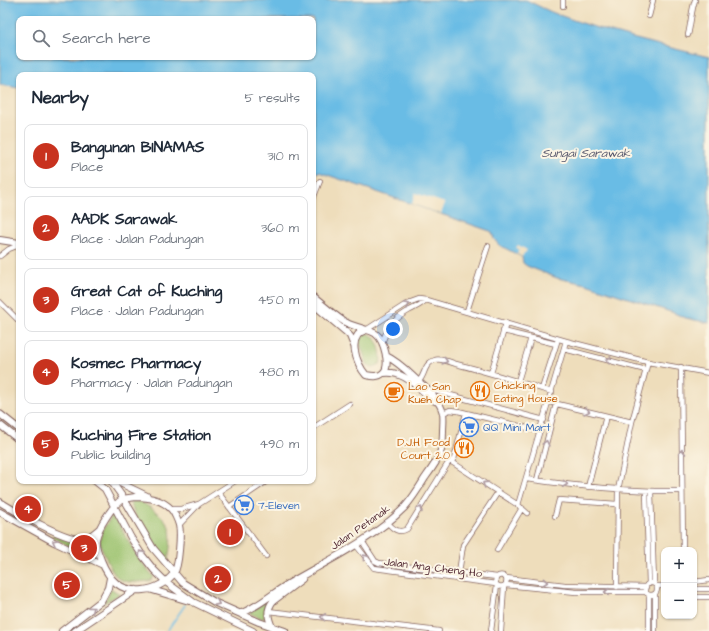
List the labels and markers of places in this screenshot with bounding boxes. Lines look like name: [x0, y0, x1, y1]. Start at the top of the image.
place label: Chicking Eating House: [494, 378, 558, 407]
place label: Lao San Kueh Chap: [408, 379, 461, 407]
restaurant icon: Chicking Eating House: [469, 380, 491, 402]
cafe icon: Lao San Kueh Chap: [383, 381, 405, 403]
supermarket icon: QQ Mini Mart: [458, 416, 480, 438]
place label: QQ Mini Mart: [483, 420, 551, 435]
place label: D.J.H Food Court 2.0: [397, 435, 450, 463]
restaurant icon: D.J.H Food Court 2.0: [453, 437, 475, 459]
pin: 4: [15, 494, 41, 524]
supermarket icon: 7-Eleven: [233, 494, 255, 516]
place label: 7-Eleven: [258, 498, 300, 513]
pin: 1: [217, 517, 243, 547]
pin: 3: [71, 533, 97, 563]
pin: 2: [205, 564, 231, 594]
pin: 5: [54, 570, 80, 600]

